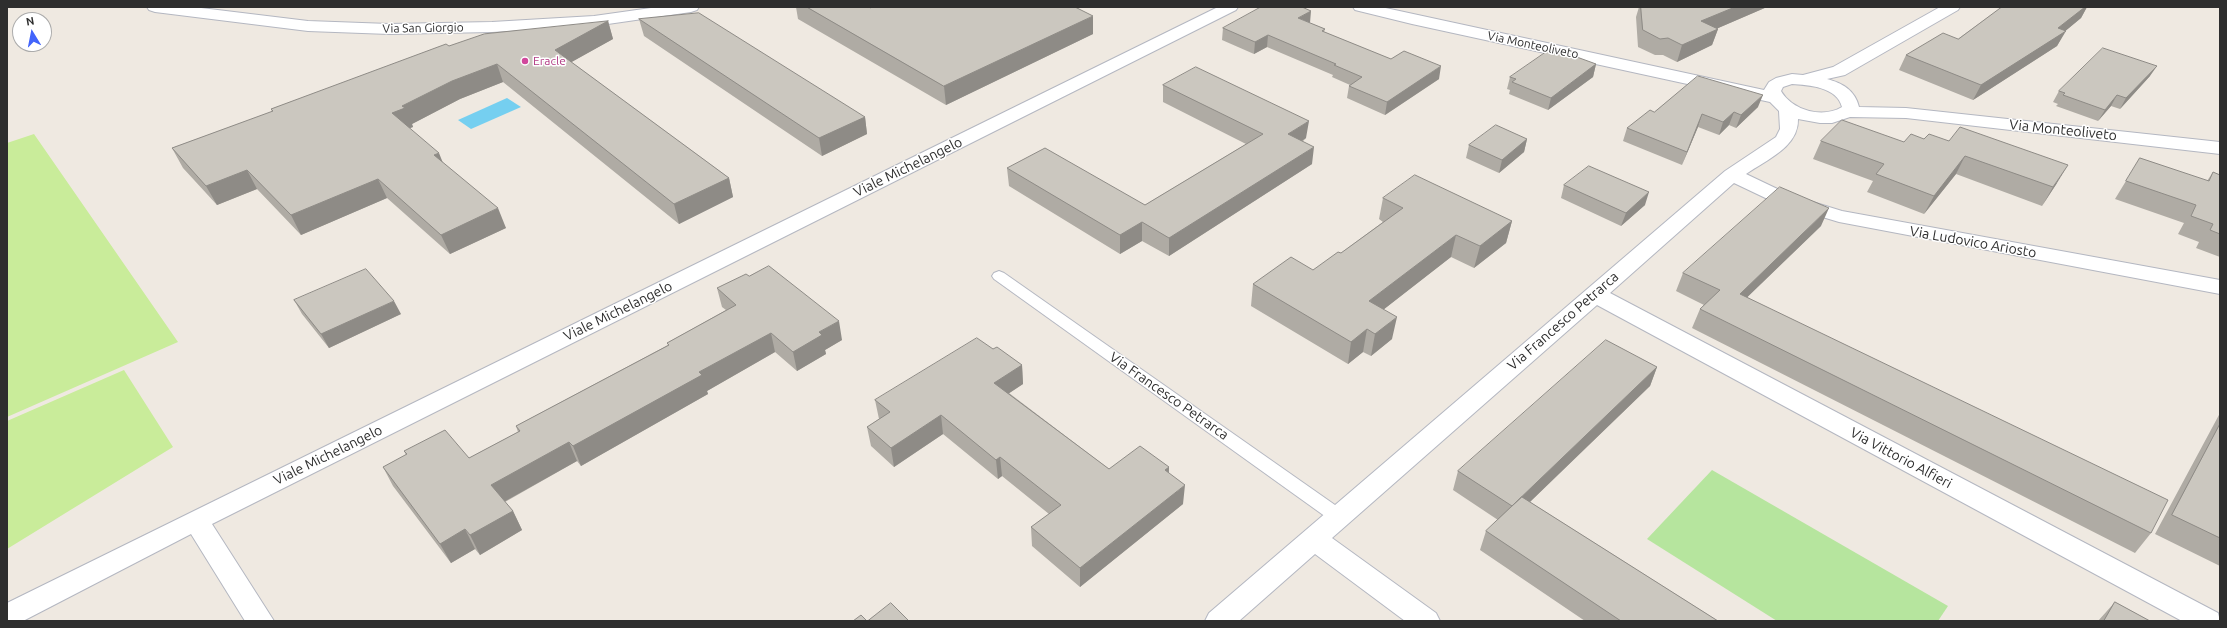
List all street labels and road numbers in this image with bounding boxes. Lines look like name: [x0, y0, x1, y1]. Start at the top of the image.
street label: Via San Giorgio: [382, 20, 464, 36]
street label: Via Monteoliveto: [1486, 28, 1580, 62]
street label: Via Monteoliveto: [2008, 116, 2118, 144]
street label: Viale Michelangelo: [851, 133, 965, 201]
street label: Via Ludovico Ariosto: [1908, 223, 2038, 261]
street label: Via Francesco Petrarca: [1504, 268, 1622, 374]
street label: Viale Michelangelo: [561, 277, 675, 345]
street label: Via Francesco Petrarca: [1106, 348, 1232, 444]
street label: Viale Michelangelo: [271, 421, 385, 489]
street label: Via Vittorio Alfieri: [1847, 424, 1955, 492]

